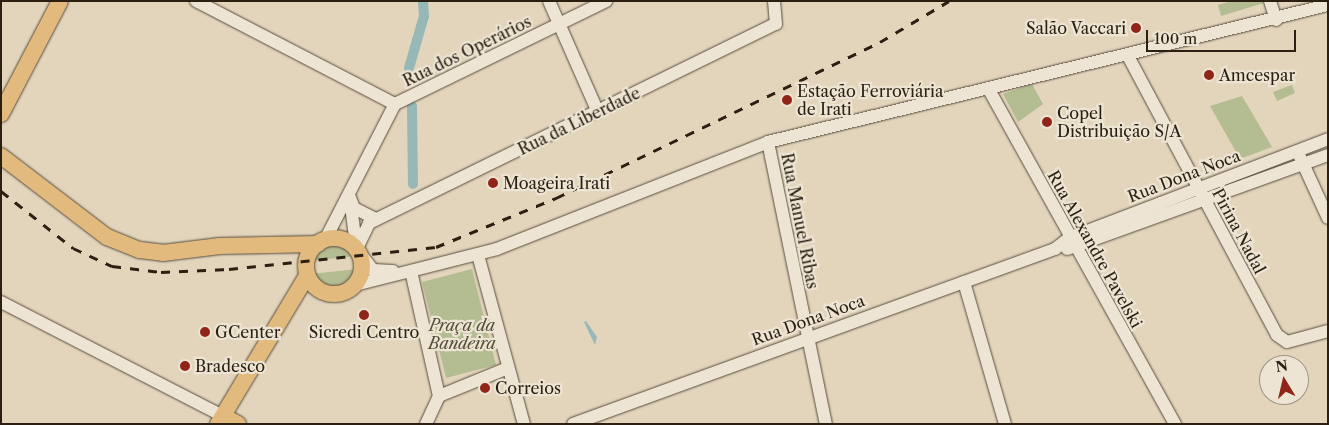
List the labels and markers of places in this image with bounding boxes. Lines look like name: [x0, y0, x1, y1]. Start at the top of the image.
place label: Salão Vaccari: [1025, 18, 1126, 38]
marker: Salão Vaccari: [1130, 22, 1142, 34]
place label: Amcespar: [1219, 65, 1295, 85]
marker: Amcespar: [1203, 69, 1215, 81]
place label: Estação Ferroviária de Irati: [797, 81, 943, 119]
marker: Estação Ferroviária de Irati: [781, 94, 793, 106]
place label: Copel Distribuição S/A: [1057, 103, 1181, 141]
marker: Copel Distribuição S/A: [1041, 116, 1053, 128]
place label: Moageira Irati: [503, 173, 610, 193]
marker: Moageira Irati: [487, 177, 499, 189]
marker: Sicredi Centro: [358, 309, 370, 321]
place label: GCenter: [215, 322, 281, 342]
place label: Sicredi Centro: [309, 322, 419, 342]
marker: GCenter: [199, 326, 211, 338]
place label: Bradesco: [195, 356, 265, 376]
marker: Bradesco: [179, 360, 191, 372]
place label: Correios: [495, 378, 561, 398]
marker: Correios: [479, 382, 491, 394]

